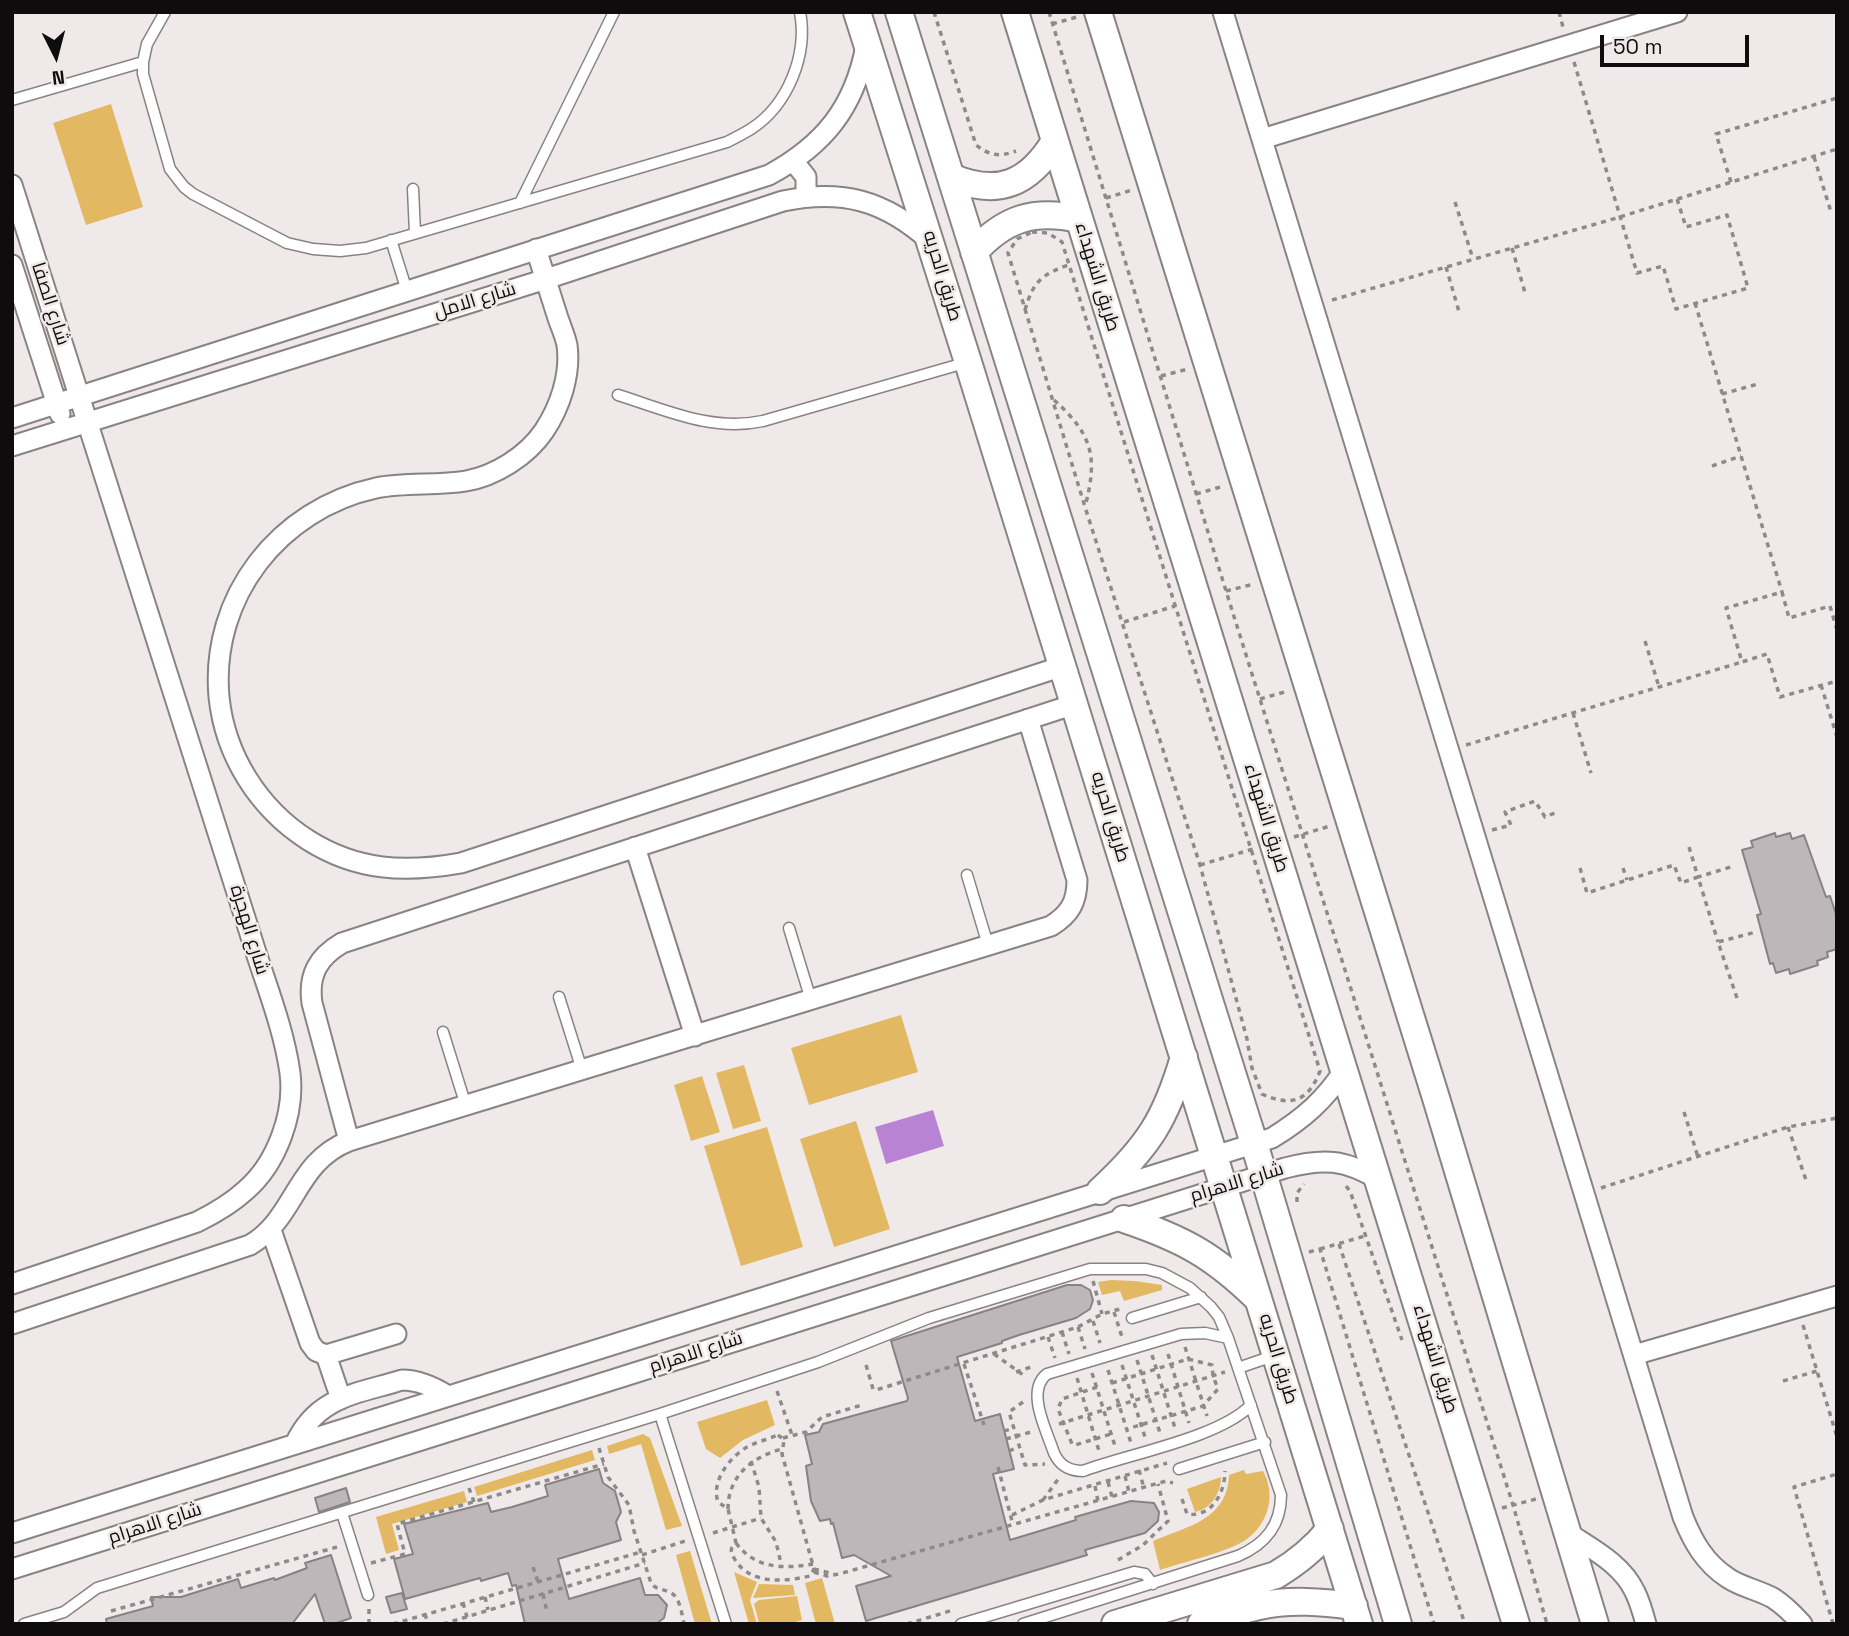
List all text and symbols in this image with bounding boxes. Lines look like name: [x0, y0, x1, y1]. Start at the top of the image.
north arrow: [21, 21, 91, 91]
scale bar: [1604, 21, 1753, 65]
text: 50 m: [1613, 33, 1663, 60]
text: N: [51, 64, 66, 90]
street label: طريق الشهداء: [1070, 220, 1124, 334]
street label: طريق الحريه: [917, 228, 967, 324]
street label: شارع الصفا: [26, 260, 74, 348]
street label: شارع الامل: [431, 278, 519, 324]
street label: طريق الشهداء: [1239, 761, 1293, 875]
street label: طريق الحريه: [1085, 769, 1135, 865]
street label: شارع الهجرة: [225, 882, 273, 978]
street label: شارع الاهرام: [1187, 1158, 1287, 1208]
street label: طريق الشهداء: [1408, 1302, 1462, 1416]
street label: طريق الحريه: [1253, 1311, 1303, 1407]
street label: شارع الاهرام: [646, 1327, 746, 1379]
street label: شارع الاهرام: [105, 1498, 205, 1550]

